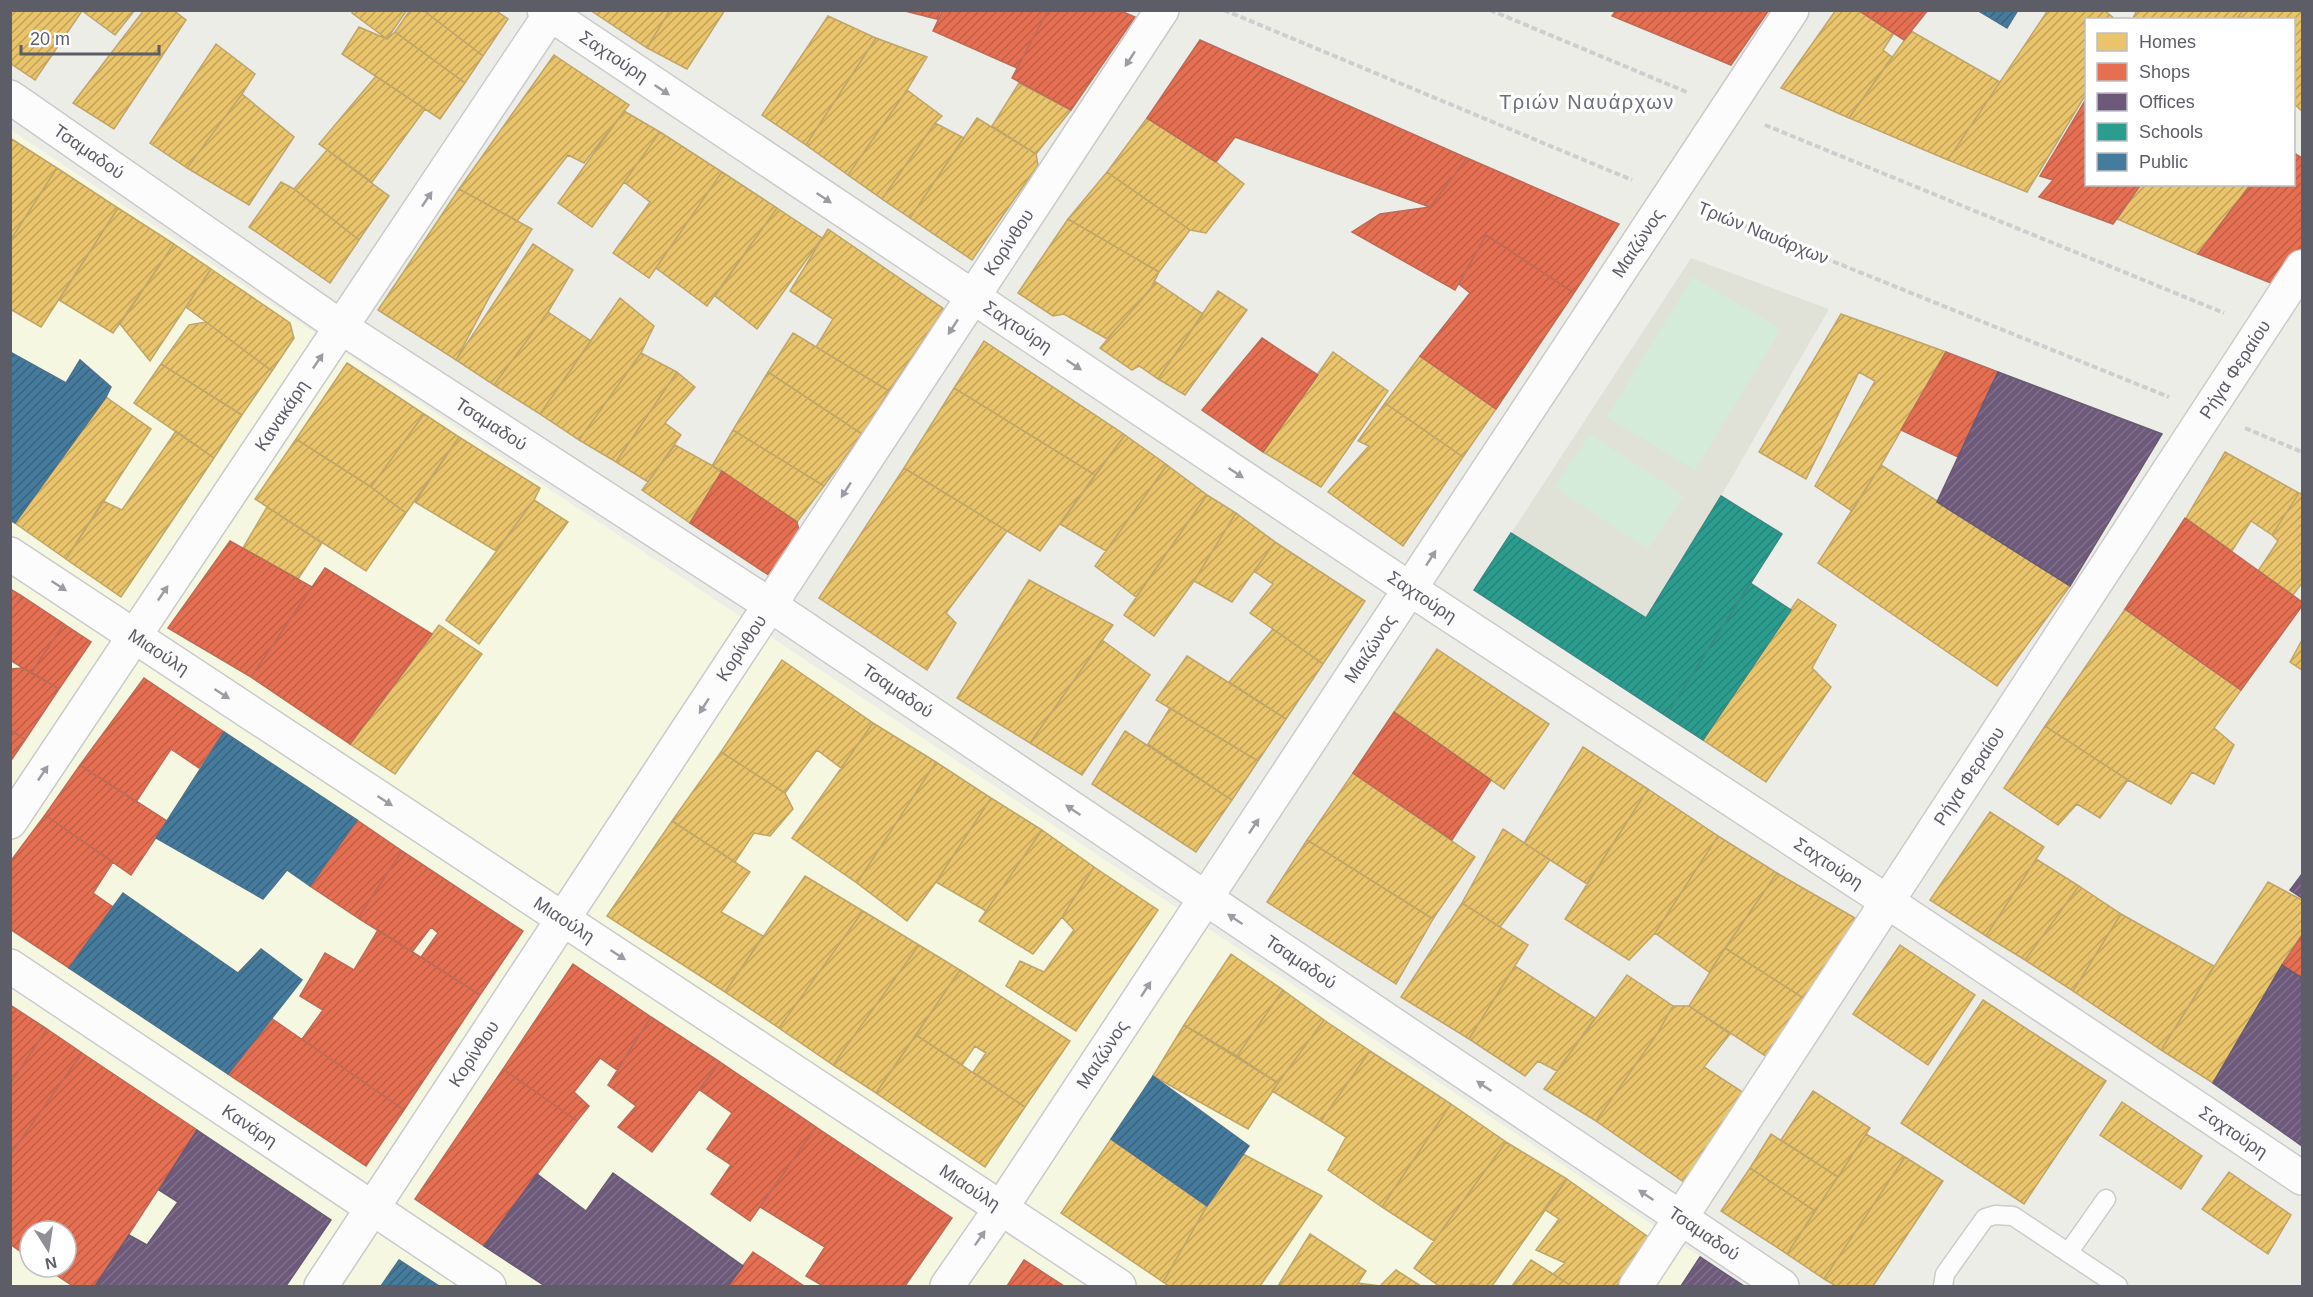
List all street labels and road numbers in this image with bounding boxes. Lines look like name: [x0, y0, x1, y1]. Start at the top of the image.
street label: Σαχτούρη: [576, 27, 652, 87]
street label: Τσαμαδού: [50, 120, 128, 183]
street label: Τριών Ναυάρχων: [1695, 198, 1831, 268]
street label: Μαιζώνος: [1608, 205, 1668, 281]
street label: Κορίνθου: [980, 206, 1038, 279]
street label: Σαχτούρη: [980, 297, 1056, 357]
street label: Ρήγα Φεραίου: [2196, 316, 2274, 422]
street label: Κανακάρη: [251, 376, 313, 455]
street label: Τσαμαδού: [452, 394, 531, 455]
street label: Σαχτούρη: [1384, 567, 1460, 627]
street label: Μαιζώνος: [1340, 610, 1400, 687]
street label: Κορίνθου: [712, 611, 770, 685]
street label: Μιαούλη: [125, 625, 193, 679]
street label: Τσαμαδού: [858, 660, 937, 722]
street label: Ρήγα Φεραίου: [1930, 723, 2009, 829]
street label: Σαχτούρη: [1790, 833, 1867, 893]
street label: Μιαούλη: [530, 893, 598, 947]
street label: Τσαμαδού: [1261, 931, 1340, 993]
street label: Μαιζώνος: [1073, 1016, 1132, 1092]
street label: Κορίνθου: [445, 1017, 503, 1091]
street label: Κανάρη: [218, 1100, 281, 1151]
street label: Σαχτούρη: [2195, 1102, 2271, 1162]
street label: Μιαούλη: [936, 1160, 1004, 1215]
street label: Τσαμαδού: [1665, 1203, 1743, 1264]

